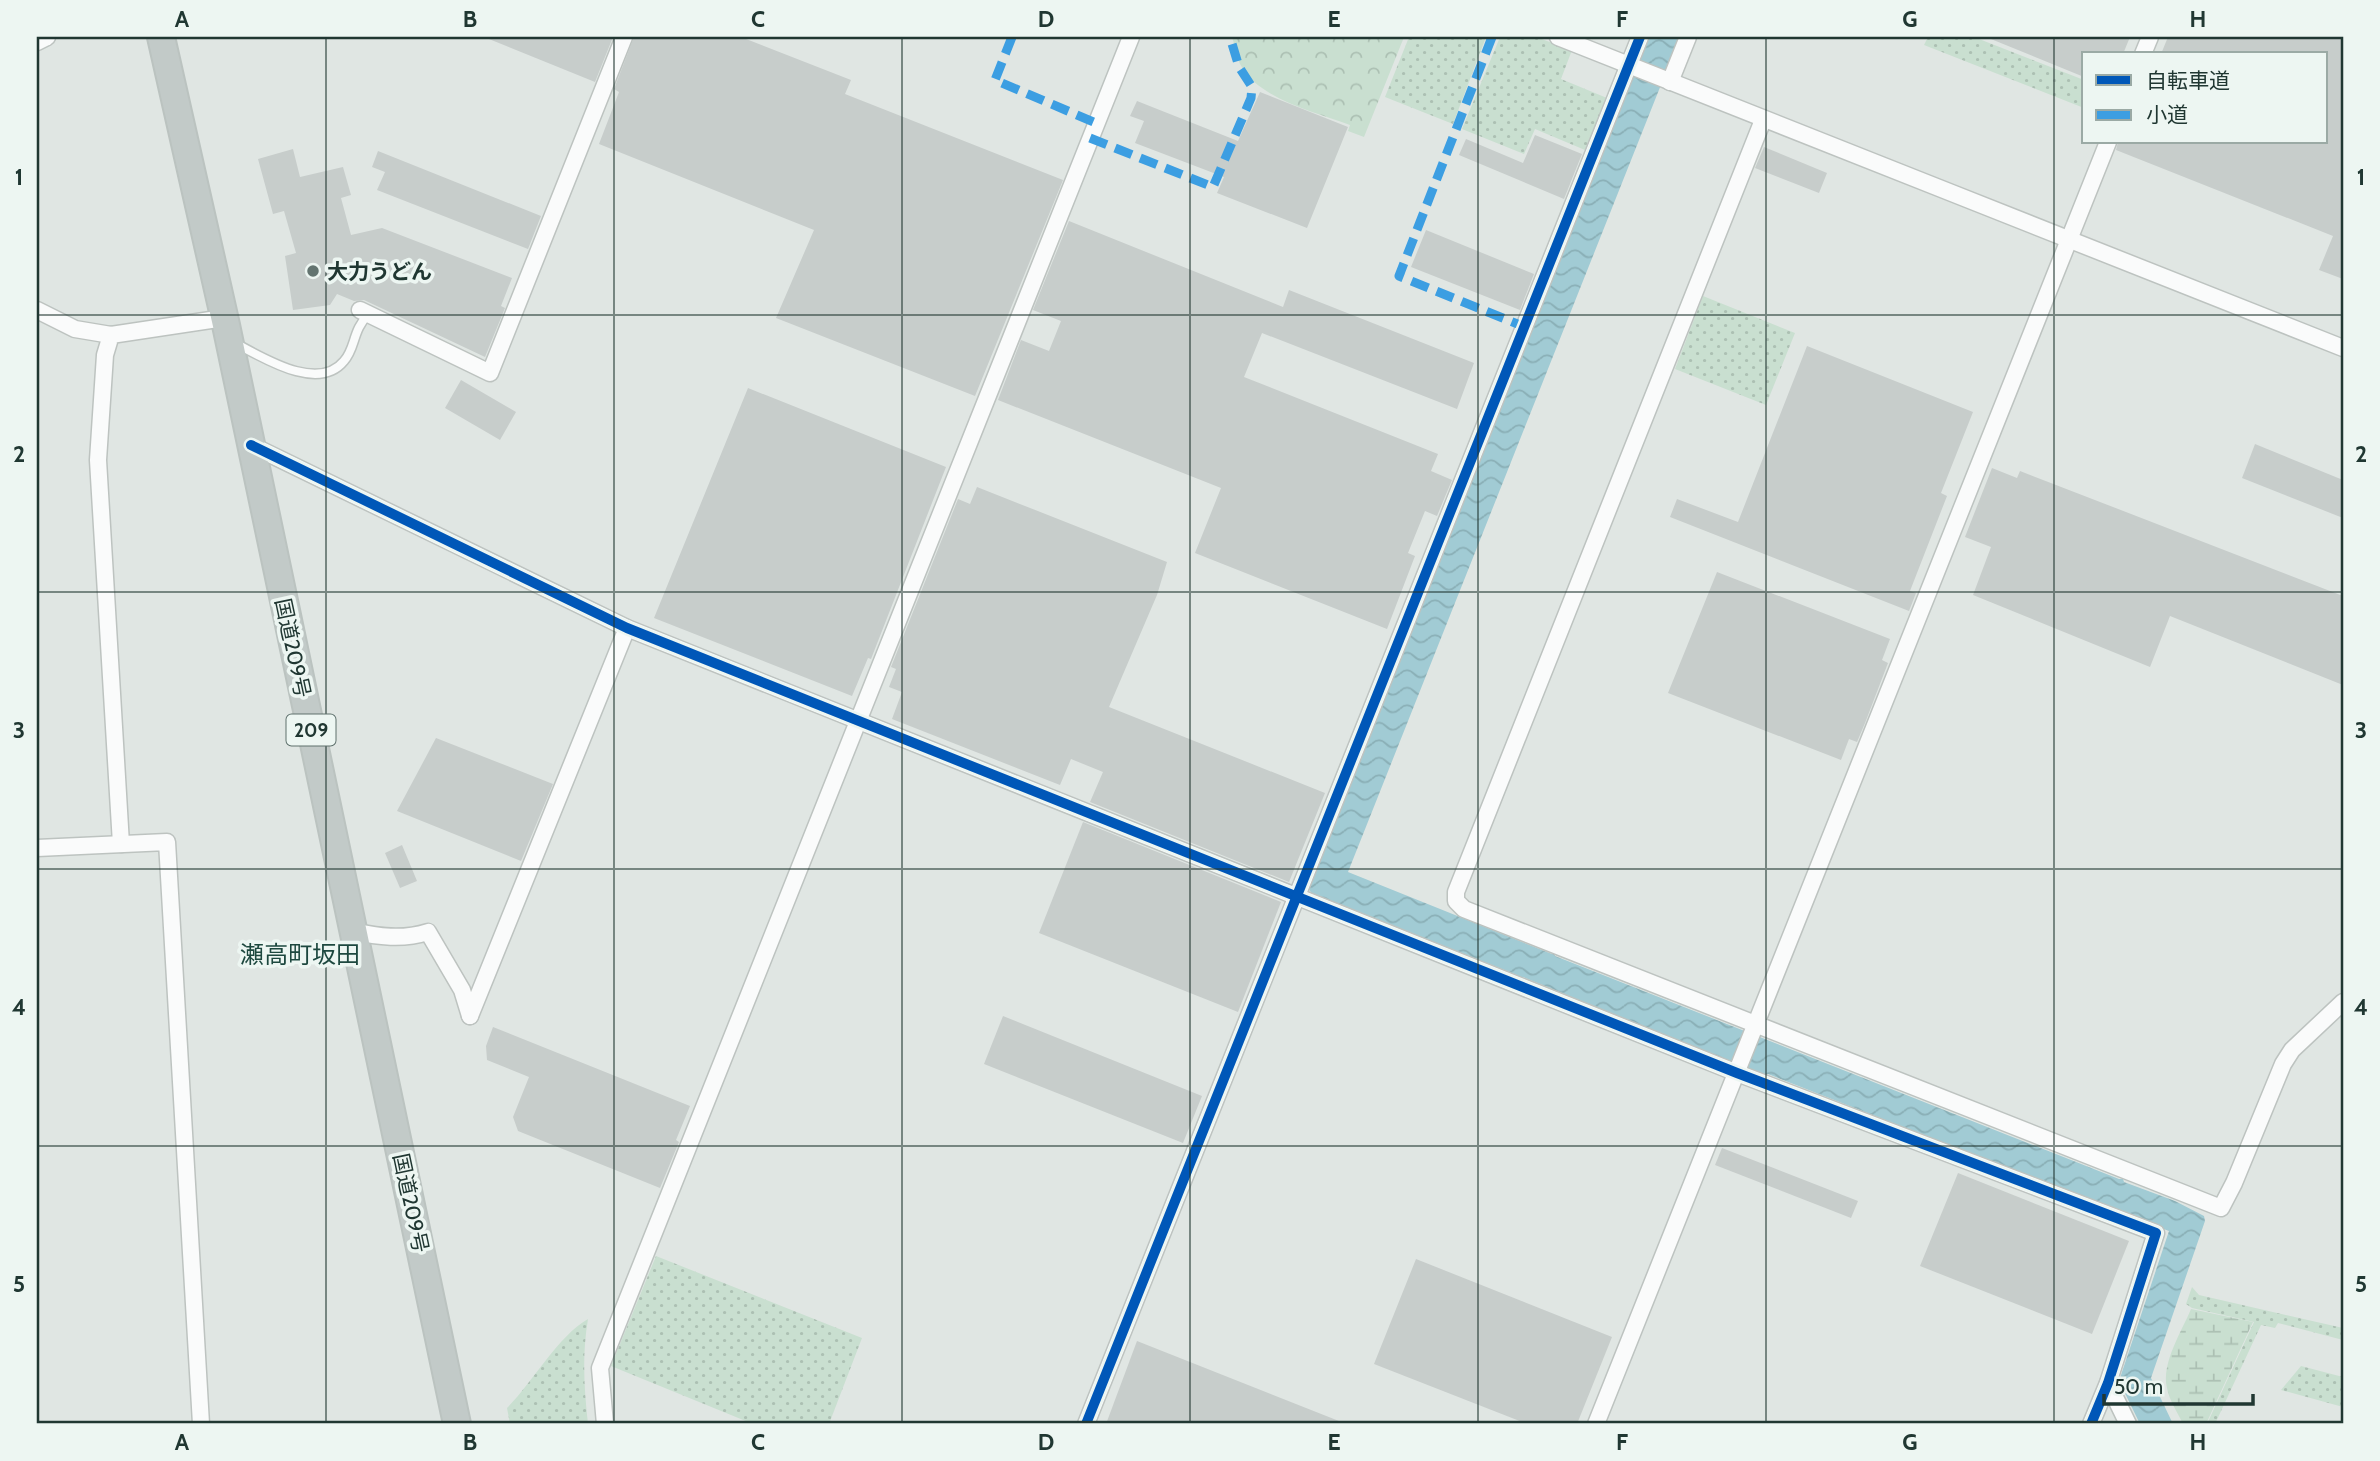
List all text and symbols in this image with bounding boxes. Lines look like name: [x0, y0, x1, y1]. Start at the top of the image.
text: A: [175, 5, 190, 33]
text: B: [463, 5, 477, 33]
text: C: [751, 5, 765, 33]
text: D: [1038, 5, 1054, 33]
text: E: [1327, 5, 1341, 33]
text: F: [1616, 5, 1628, 33]
text: G: [1902, 5, 1918, 33]
text: H: [2190, 5, 2206, 33]
legend: [2082, 52, 2328, 144]
text: 自転車道: [2146, 68, 2230, 93]
text: 小道: [2146, 102, 2188, 127]
text: 1: [15, 163, 23, 191]
text: 1: [2357, 163, 2365, 191]
place label: 大力うどん: [327, 259, 432, 284]
marker: 大力うどん: [305, 263, 321, 279]
text: 2: [13, 440, 25, 468]
text: 2: [2355, 440, 2367, 468]
street label: 国道209号: [270, 596, 316, 700]
road number: 209: [286, 715, 336, 746]
text: 3: [13, 716, 25, 744]
text: 3: [2355, 716, 2367, 744]
district label: 瀬高町坂田: [240, 940, 360, 969]
text: 4: [12, 993, 26, 1021]
text: 4: [2354, 993, 2368, 1021]
street label: 国道209号: [388, 1151, 434, 1255]
text: 5: [13, 1270, 25, 1298]
text: 5: [2355, 1270, 2367, 1298]
scale bar: [2104, 1363, 2252, 1407]
text: 50 m: [2114, 1374, 2163, 1399]
text: A: [175, 1428, 190, 1456]
text: B: [463, 1428, 477, 1456]
text: C: [751, 1428, 765, 1456]
text: D: [1038, 1428, 1054, 1456]
text: E: [1327, 1428, 1341, 1456]
text: F: [1616, 1428, 1628, 1456]
text: G: [1902, 1428, 1918, 1456]
text: H: [2190, 1428, 2206, 1456]

